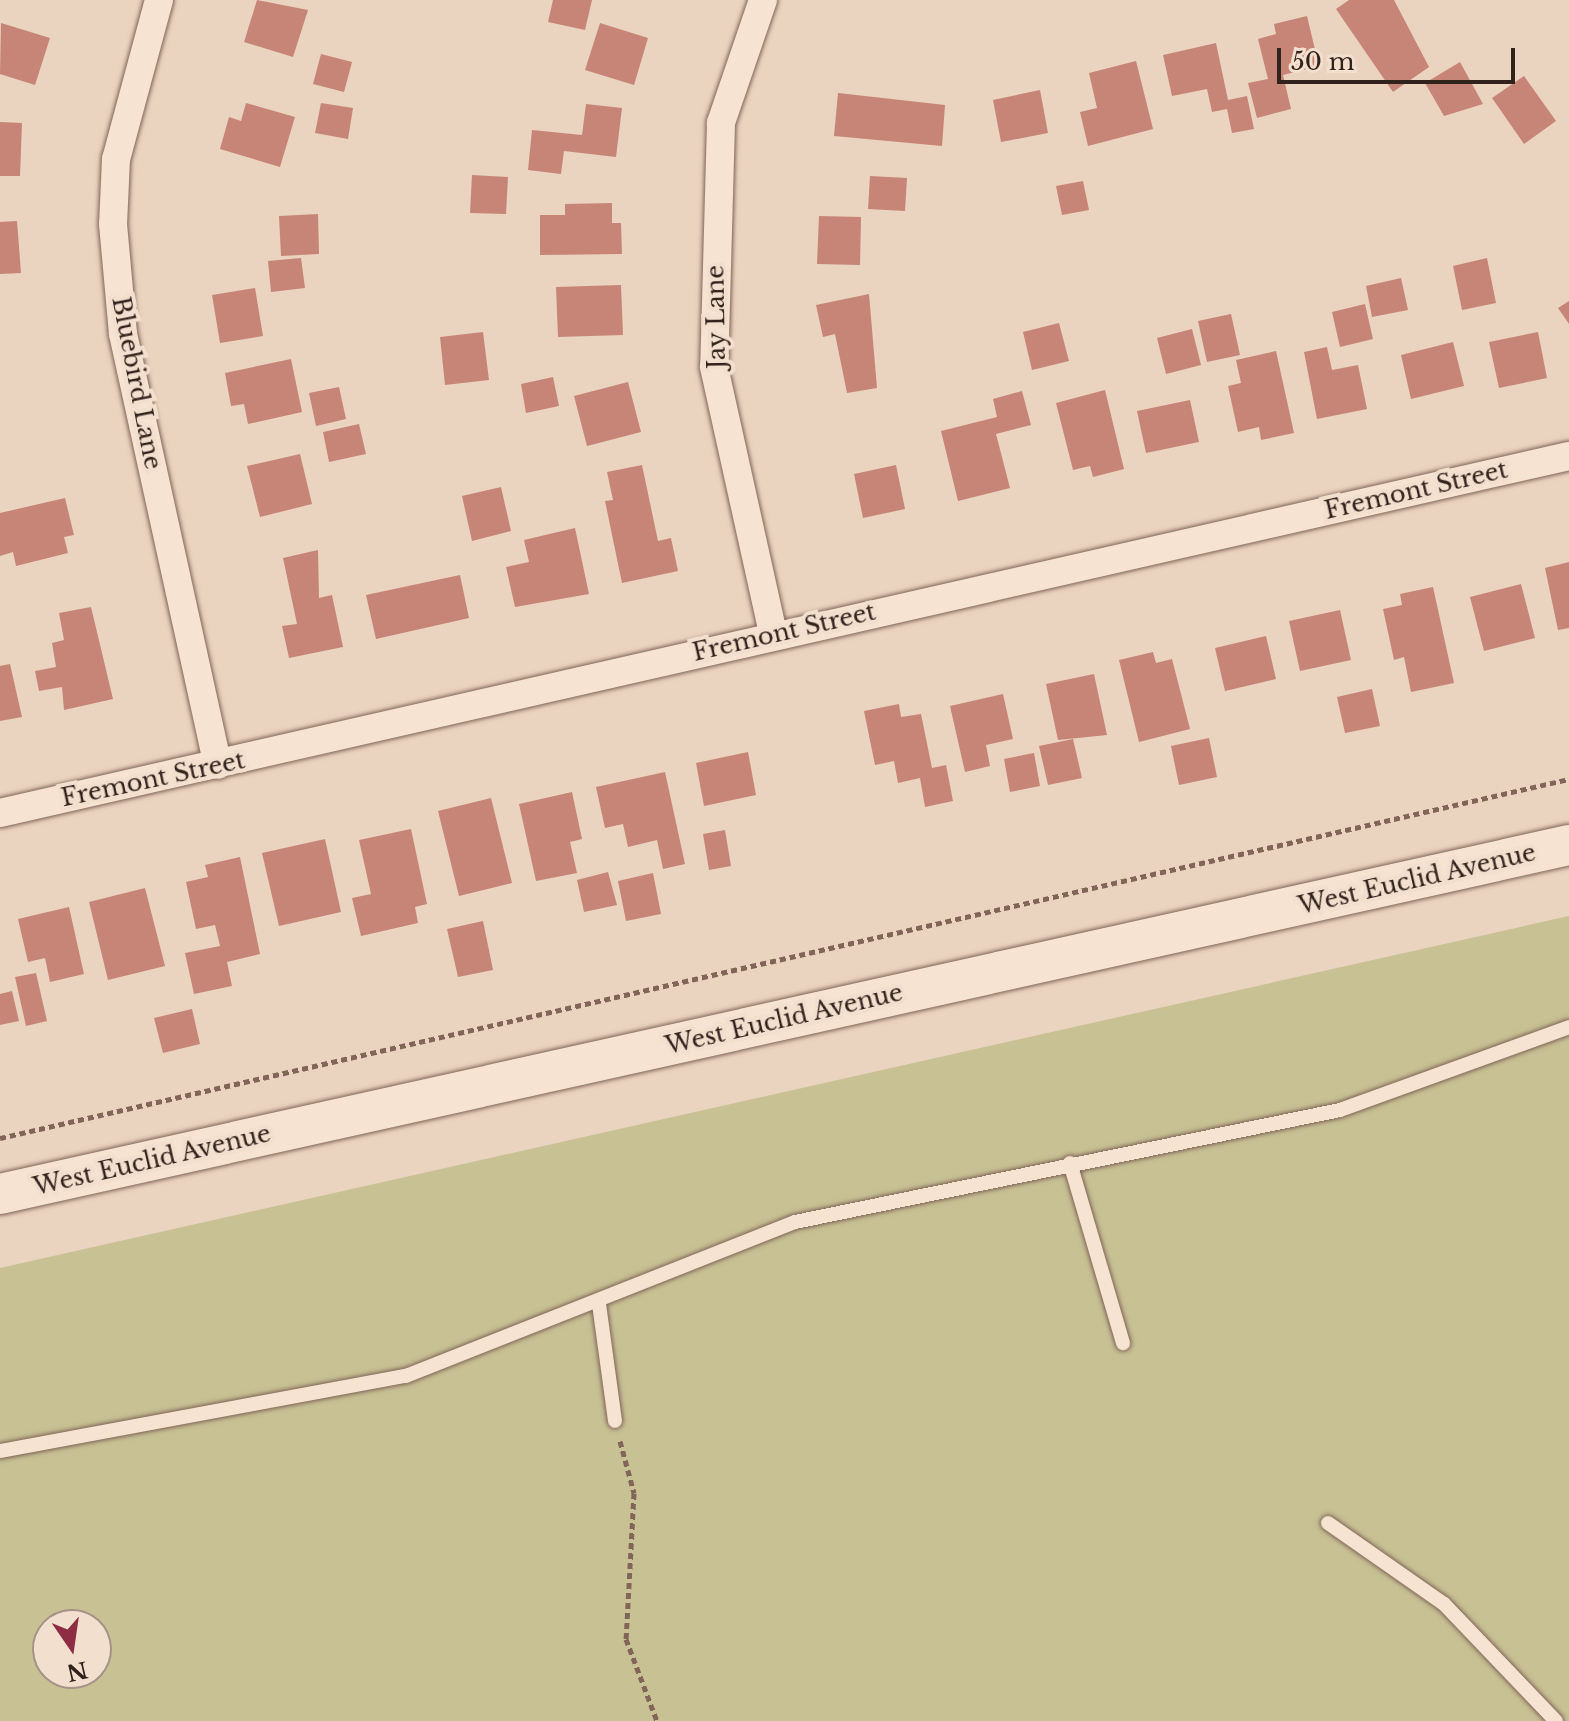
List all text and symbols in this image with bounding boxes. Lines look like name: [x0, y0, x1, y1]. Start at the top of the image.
scale bar: [1281, 32, 1519, 82]
text: 50 m: [1291, 47, 1354, 76]
street label: Jay Lane: [701, 264, 731, 370]
street label: Bluebird Lane: [106, 294, 168, 472]
street label: Fremont Street: [1322, 455, 1510, 525]
street label: Fremont Street: [690, 597, 878, 667]
street label: Fremont Street: [59, 745, 247, 813]
street label: West Euclid Avenue: [1295, 838, 1539, 920]
street label: West Euclid Avenue: [662, 978, 906, 1060]
street label: West Euclid Avenue: [30, 1119, 274, 1201]
north arrow: [32, 1609, 112, 1689]
text: N: [64, 1655, 90, 1686]

